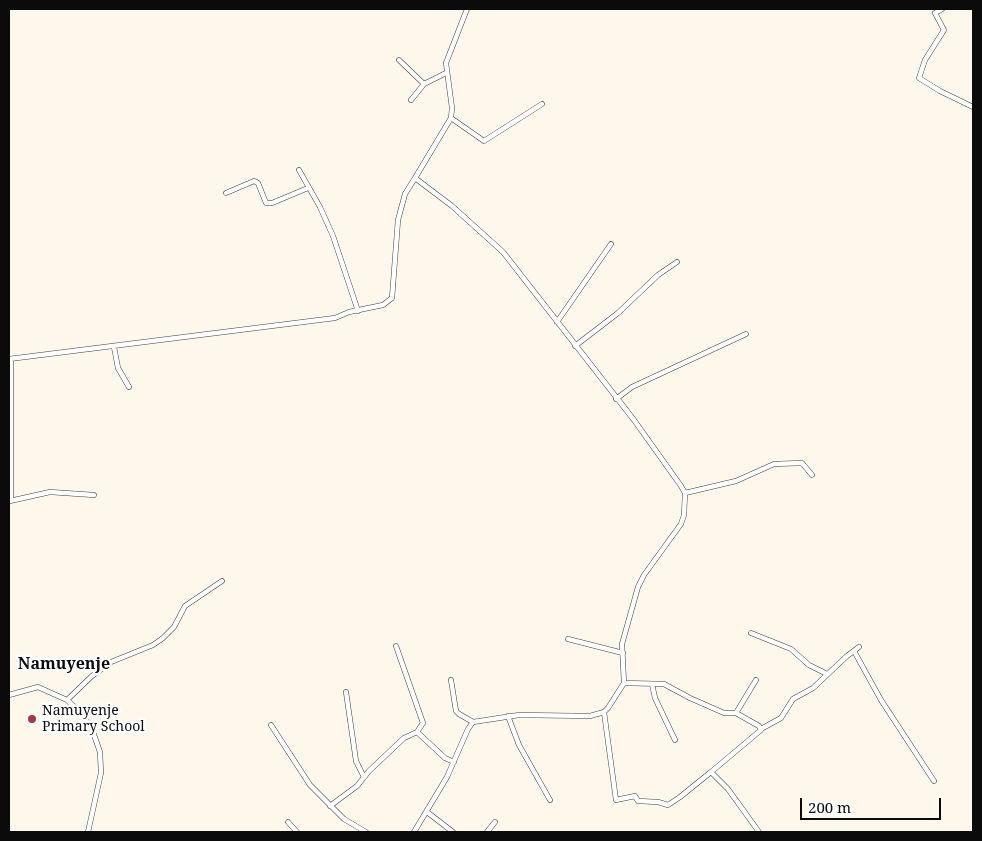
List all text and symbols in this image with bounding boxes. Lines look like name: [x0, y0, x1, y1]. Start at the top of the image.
district label: Namuyenje: [18, 654, 110, 674]
place label: Namuyenje Primary School: [42, 703, 145, 736]
marker: Namuyenje Primary School: [26, 713, 38, 725]
scale bar: [802, 788, 943, 820]
text: 200 m: [808, 797, 851, 817]

